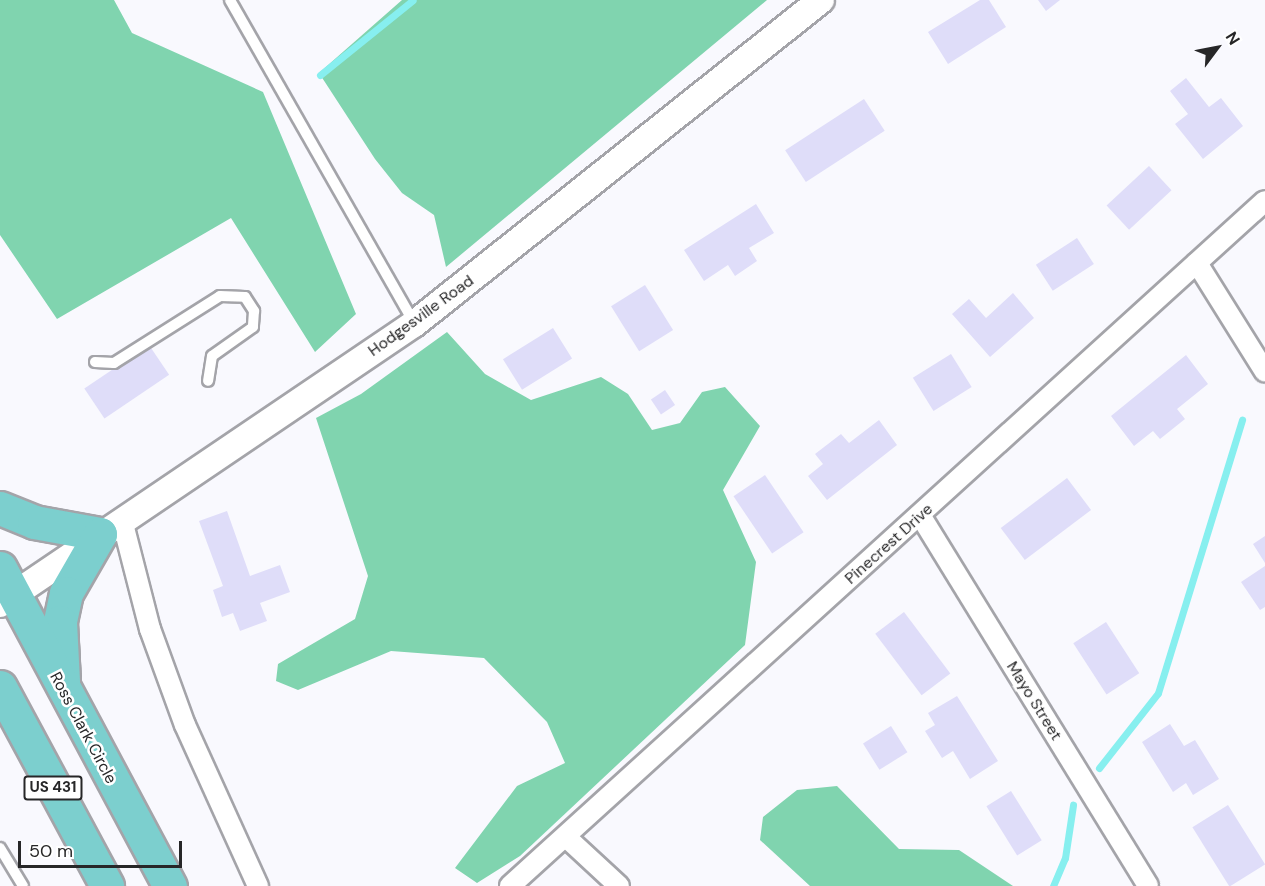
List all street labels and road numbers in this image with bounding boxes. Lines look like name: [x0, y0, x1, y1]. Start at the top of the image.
street label: Hodgesville Road: [365, 271, 477, 361]
street label: Pinecrest Drive: [841, 500, 937, 588]
street label: Mayo Street: [1002, 658, 1066, 744]
street label: Ross Clark Circle: [46, 669, 120, 787]
road number: US 431: [23, 776, 83, 800]

